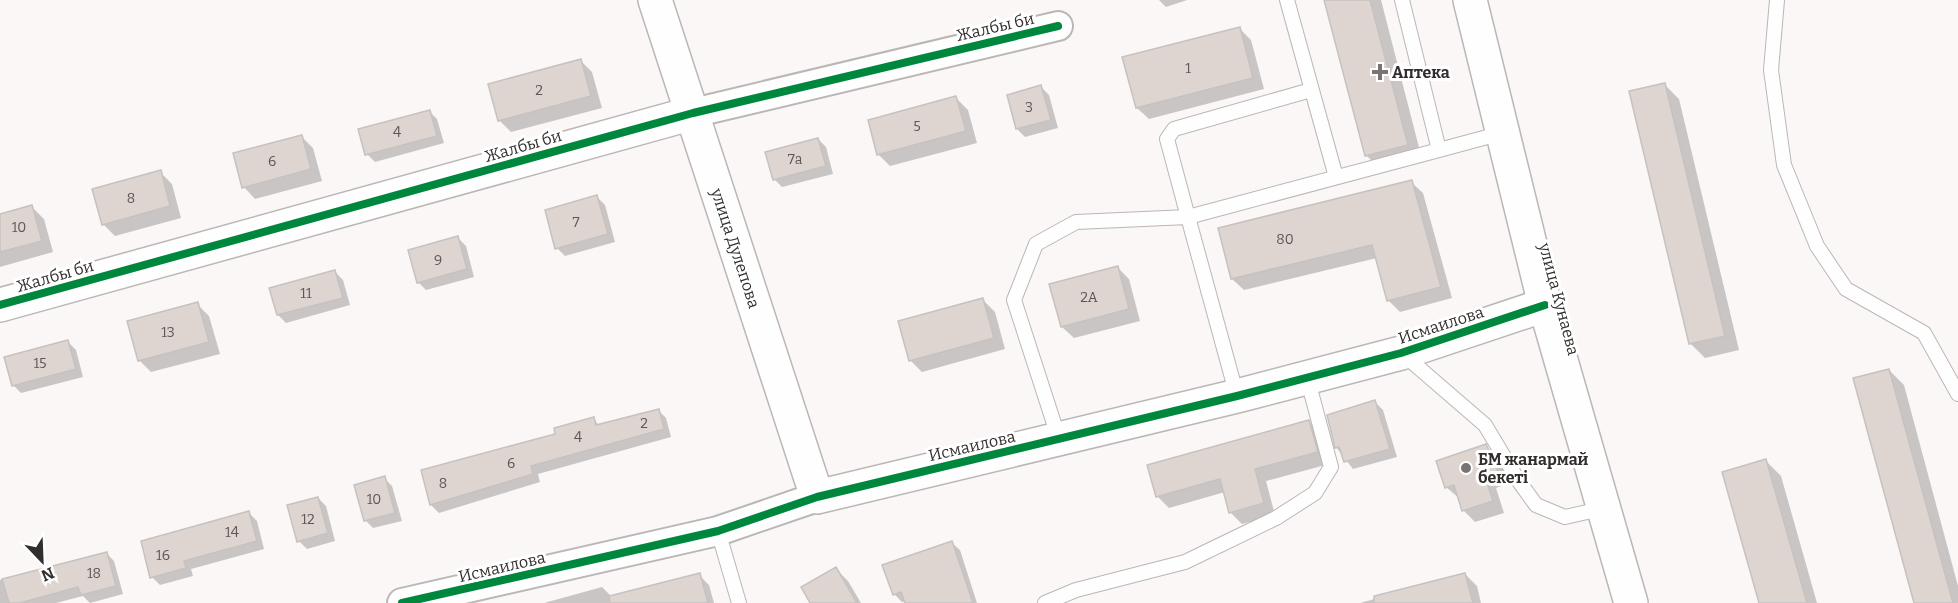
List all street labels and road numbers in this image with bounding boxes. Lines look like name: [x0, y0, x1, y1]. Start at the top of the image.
street label: Жалбы би: [954, 9, 1036, 45]
street label: Жалбы би: [482, 126, 564, 166]
street label: улица Дулепова: [707, 185, 764, 311]
street label: улица Кунаева: [1535, 240, 1583, 357]
street label: Жалбы би: [14, 256, 96, 296]
street label: Исмаилова: [1396, 302, 1486, 348]
street label: Исмаилова: [927, 427, 1018, 465]
street label: Исмаилова: [457, 548, 548, 586]

